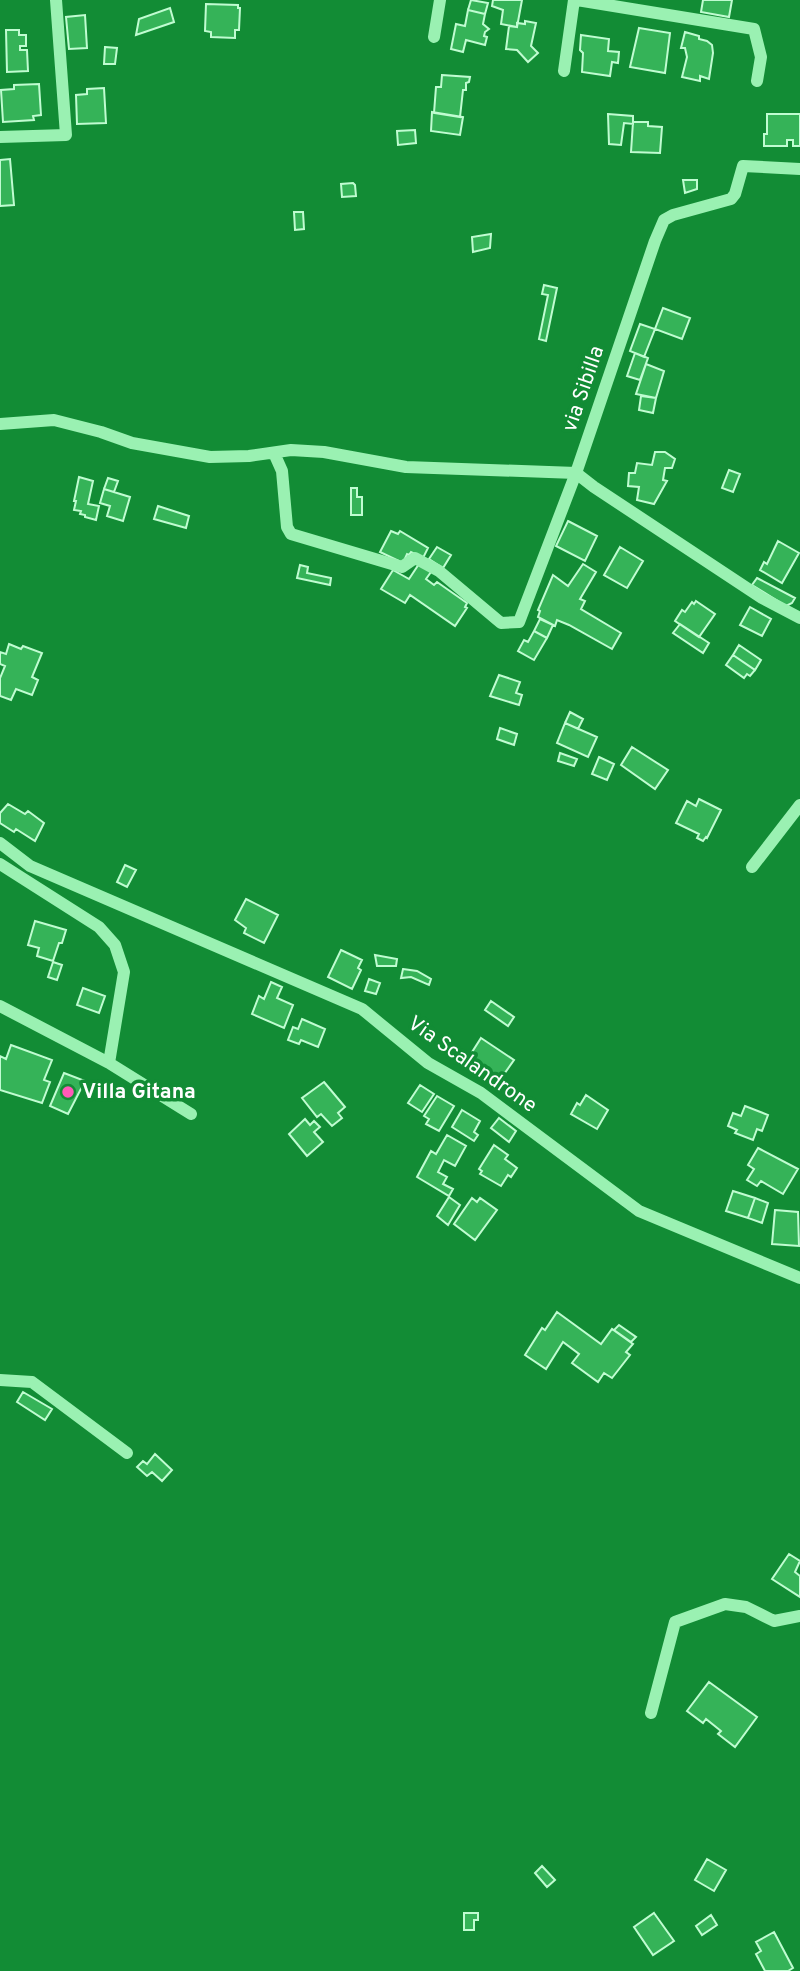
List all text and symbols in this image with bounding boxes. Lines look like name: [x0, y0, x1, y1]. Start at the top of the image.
street label: via Sibilla: [557, 342, 611, 436]
street label: Via Scalandrone: [402, 1010, 542, 1120]
place label: Villa Gitana: [82, 1079, 196, 1106]
marker: Villa Gitana: [60, 1084, 76, 1100]

